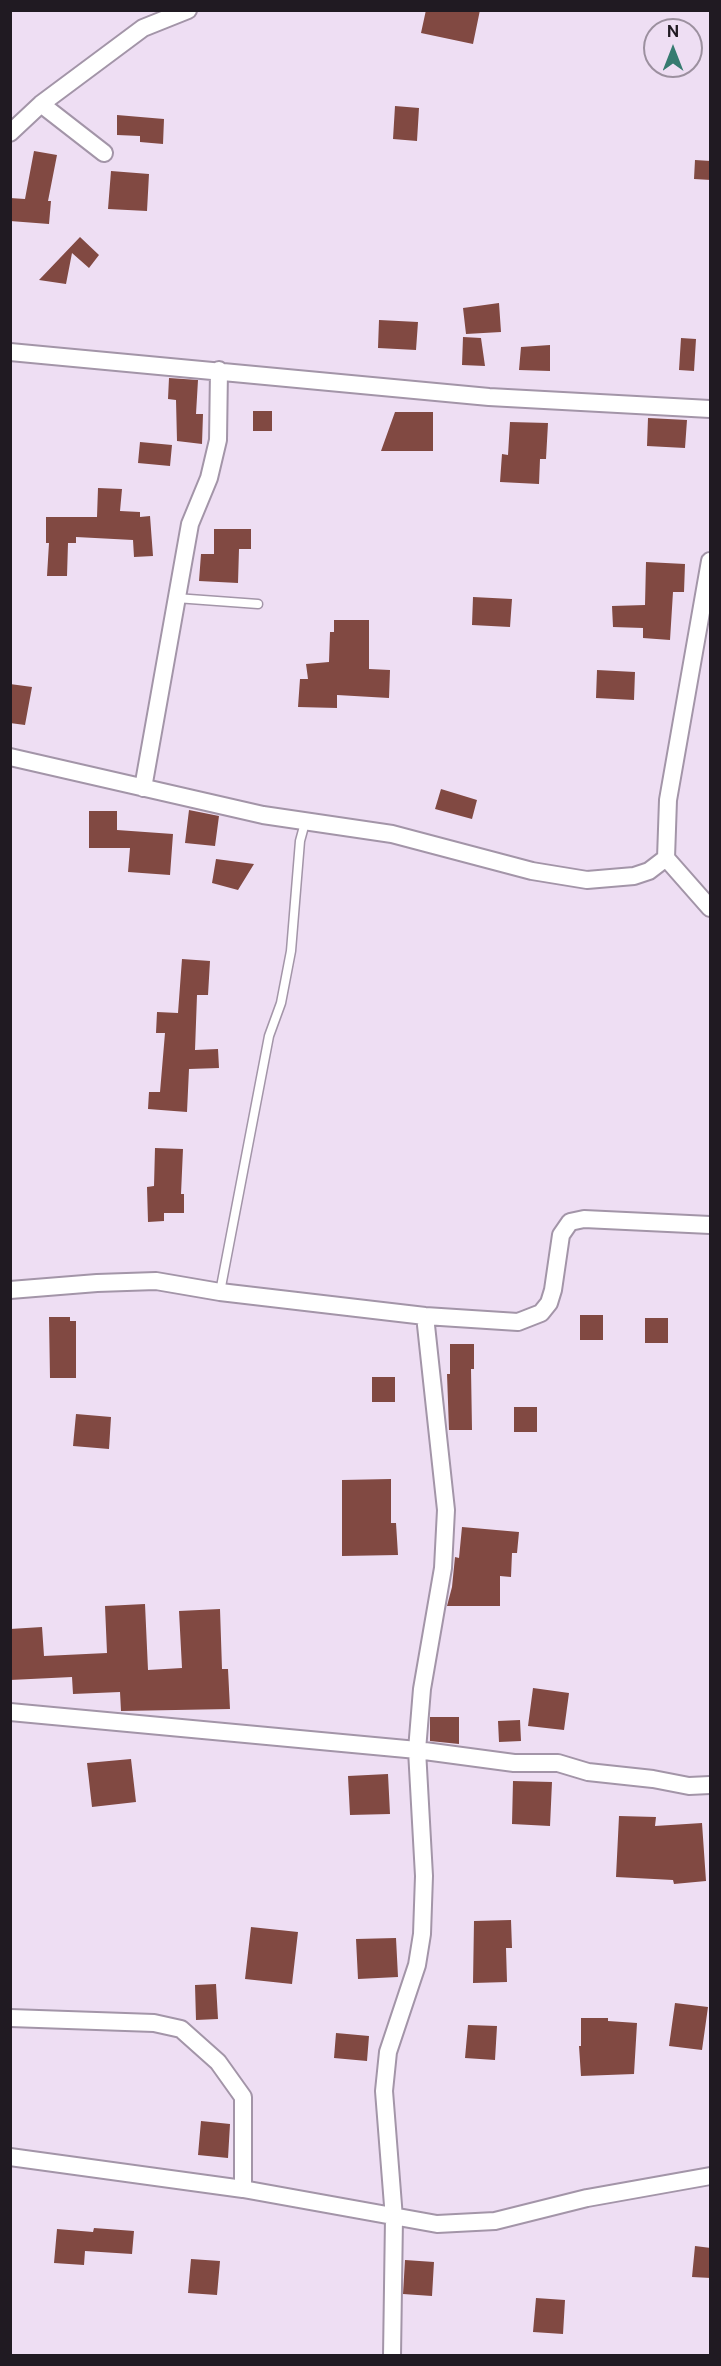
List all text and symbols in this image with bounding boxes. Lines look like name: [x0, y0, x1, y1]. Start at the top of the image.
north arrow: [643, 18, 703, 78]
text: N: [667, 22, 679, 41]

